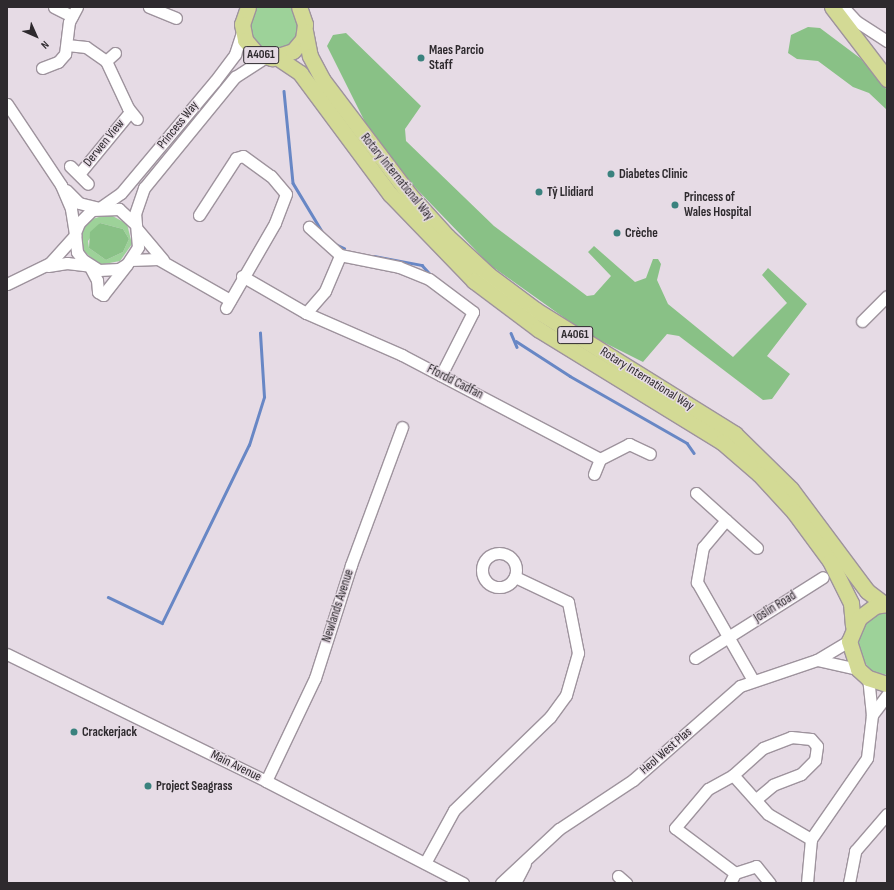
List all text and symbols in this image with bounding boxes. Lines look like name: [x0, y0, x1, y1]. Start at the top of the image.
north arrow: [16, 16, 56, 56]
text: N: [38, 38, 52, 52]
place label: Maes Parcio Staff: [429, 43, 484, 74]
road number: A4061: [243, 45, 279, 65]
marker: Maes Parcio Staff: [416, 53, 426, 63]
street label: Princess Way: [154, 98, 202, 152]
street label: Derwen View: [80, 116, 128, 170]
street label: Rotary International Way: [357, 130, 437, 224]
place label: Diabetes Clinic: [619, 166, 688, 182]
marker: Diabetes Clinic: [606, 169, 616, 179]
place label: Tŷ Llidiard: [547, 184, 593, 200]
marker: Tŷ Llidiard: [534, 187, 544, 197]
place label: Princess of Wales Hospital: [684, 190, 751, 221]
marker: Princess of Wales Hospital: [669, 199, 681, 211]
place label: Crèche: [625, 225, 658, 241]
marker: Crèche: [612, 228, 622, 238]
road number: A4061: [557, 325, 593, 345]
street label: Rotary International Way: [597, 344, 697, 414]
street label: Ffordd Cadfan: [424, 361, 486, 403]
street label: Newlands Avenue: [319, 567, 357, 645]
street label: Joslin Road: [751, 588, 799, 626]
place label: Crackerjack: [82, 724, 137, 740]
street label: Heol West Plas: [637, 724, 695, 778]
marker: Crackerjack: [69, 727, 79, 737]
street label: Main Avenue: [208, 747, 264, 785]
place label: Project Seagrass: [156, 778, 233, 794]
marker: Project Seagrass: [143, 781, 153, 791]

